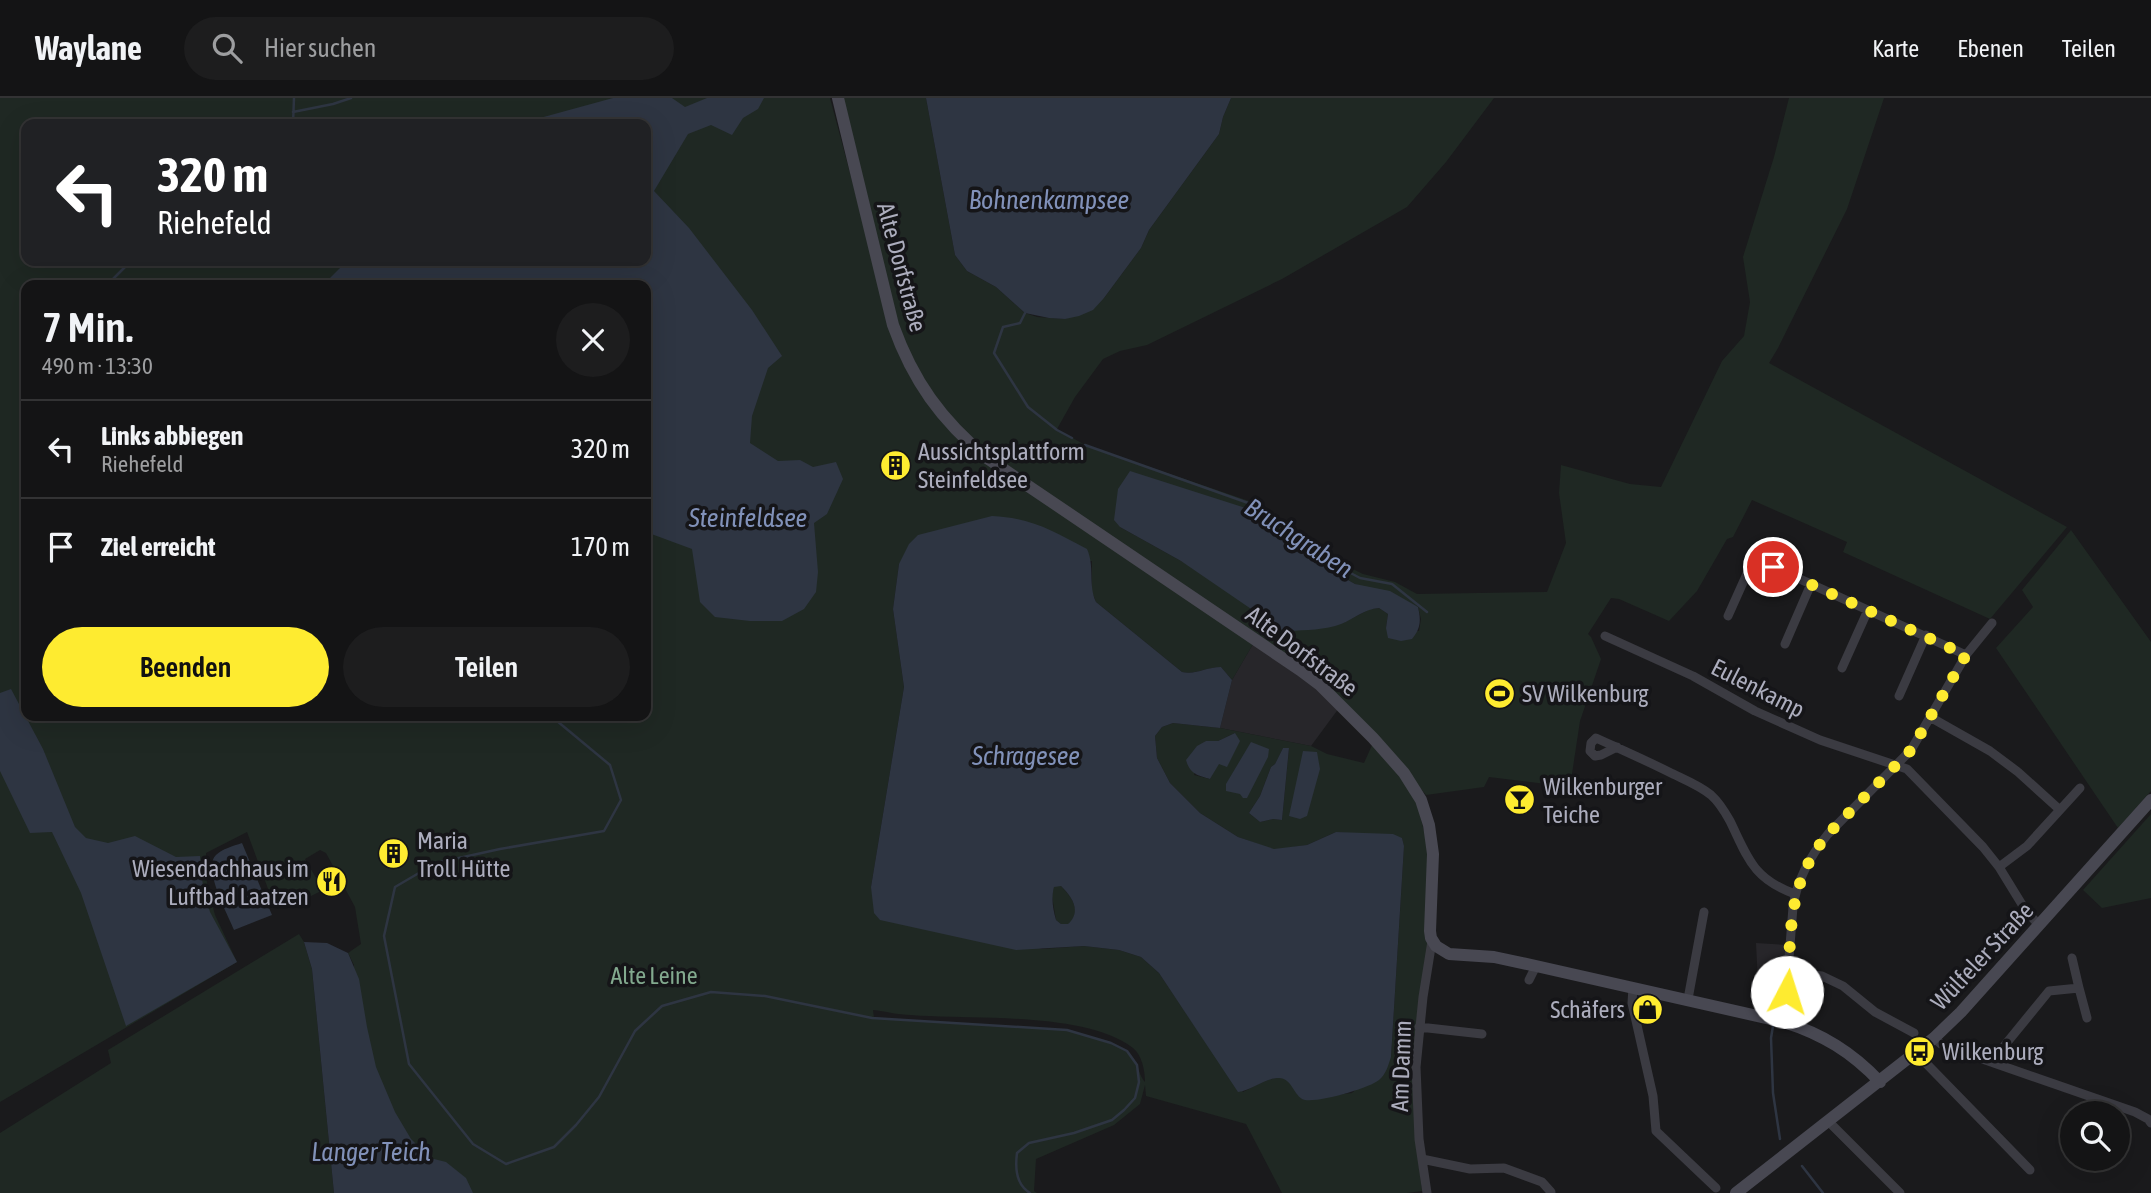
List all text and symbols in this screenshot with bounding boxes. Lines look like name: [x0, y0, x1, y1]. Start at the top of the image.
search box: [184, 17, 674, 80]
text: Waylane: [35, 29, 142, 67]
icon: search: [208, 29, 246, 67]
text: Hier suchen: [264, 33, 376, 63]
text: Karte: [1872, 35, 1919, 62]
text: Ebenen: [1957, 35, 2024, 62]
text: Teilen: [2062, 35, 2116, 62]
text: 320 m: [157, 146, 268, 202]
icon: left: [42, 147, 133, 238]
water label: Bohnenkampsee: [969, 185, 1129, 215]
street label: Alte Dorfstraße: [872, 200, 932, 334]
text: Riehefeld: [157, 204, 272, 241]
text: 7 Min.: [42, 303, 133, 351]
button: close: [556, 303, 630, 377]
text: 490 m · 13:30: [42, 353, 153, 379]
text: Links abbiegen: [101, 421, 243, 451]
icon: left: [42, 430, 80, 468]
text: 320 m: [571, 434, 630, 464]
place label: Aussichtsplattform Steinfeldsee: [918, 438, 1085, 493]
building icon: Aussichtsplattform Steinfeldsee: [878, 448, 912, 482]
text: Riehefeld: [101, 451, 183, 477]
water label: Bruchgraben: [1239, 492, 1359, 584]
water label: Steinfeldsee: [688, 503, 807, 533]
icon: arrive: [42, 528, 80, 566]
text: Ziel erreicht: [101, 532, 216, 562]
text: 170 m: [571, 532, 630, 562]
pin: [1743, 537, 1803, 597]
icon: arrive: [1754, 548, 1792, 586]
street label: Alte Dorfstraße: [1241, 600, 1363, 702]
button: Beenden: [42, 627, 329, 707]
button: Teilen: [343, 627, 630, 707]
street label: Eulenkamp: [1707, 653, 1809, 723]
sports icon: SV Wilkenburg: [1482, 676, 1516, 710]
place label: SV Wilkenburg: [1522, 680, 1649, 707]
water label: Schragesee: [971, 741, 1080, 771]
place label: Wilkenburger Teiche: [1543, 773, 1663, 828]
bar icon: Wilkenburger Teiche: [1503, 783, 1537, 817]
place label: Maria Troll Hütte: [417, 827, 510, 882]
building icon: Maria Troll Hütte: [377, 837, 411, 871]
place label: Wiesendachhaus im Luftbad Laatzen: [132, 855, 309, 910]
restaurant icon: Wiesendachhaus im Luftbad Laatzen: [315, 865, 349, 899]
street label: Wülfeler Straße: [1925, 897, 2039, 1015]
position arrow: [1750, 955, 1824, 1029]
park label: Alte Leine: [610, 962, 698, 989]
shop icon: Schäfers: [1631, 992, 1665, 1026]
place label: Schäfers: [1550, 996, 1625, 1023]
street label: Am Damm: [1386, 1020, 1416, 1112]
bus stop icon: Wilkenburg: [1902, 1034, 1936, 1068]
place label: Wilkenburg: [1942, 1038, 2044, 1065]
map controls: [2060, 1101, 2130, 1171]
button: search: [2060, 1101, 2130, 1171]
water label: Langer Teich: [311, 1137, 431, 1167]

